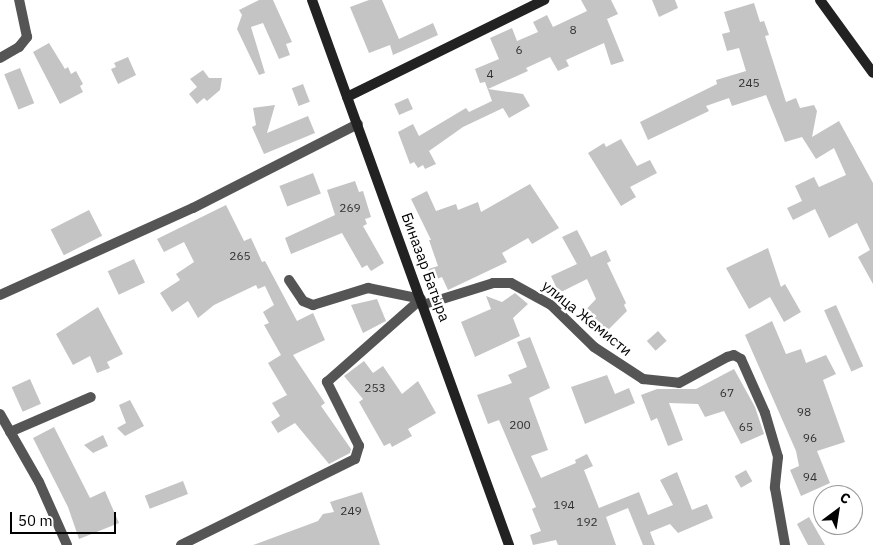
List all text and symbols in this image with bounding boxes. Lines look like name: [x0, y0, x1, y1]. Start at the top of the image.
house number: 8: [569, 23, 577, 37]
house number: 6: [515, 43, 523, 57]
house number: 4: [486, 67, 494, 81]
house number: 245: [738, 76, 760, 90]
house number: 269: [339, 201, 361, 215]
street label: Биназар Батыра: [398, 210, 454, 324]
house number: 265: [229, 249, 251, 263]
street label: улица Жемисти: [538, 276, 636, 360]
house number: 253: [364, 381, 386, 395]
house number: 67: [720, 386, 734, 400]
house number: 98: [797, 405, 811, 419]
house number: 200: [509, 418, 531, 432]
house number: 65: [739, 420, 753, 434]
house number: 96: [803, 431, 817, 445]
house number: 94: [803, 470, 817, 484]
north arrow: [813, 485, 863, 535]
text: С: [837, 488, 854, 508]
house number: 194: [553, 498, 575, 512]
scale bar: [12, 502, 119, 534]
house number: 249: [340, 504, 362, 518]
text: 50 m: [18, 511, 53, 530]
house number: 192: [576, 515, 598, 529]

